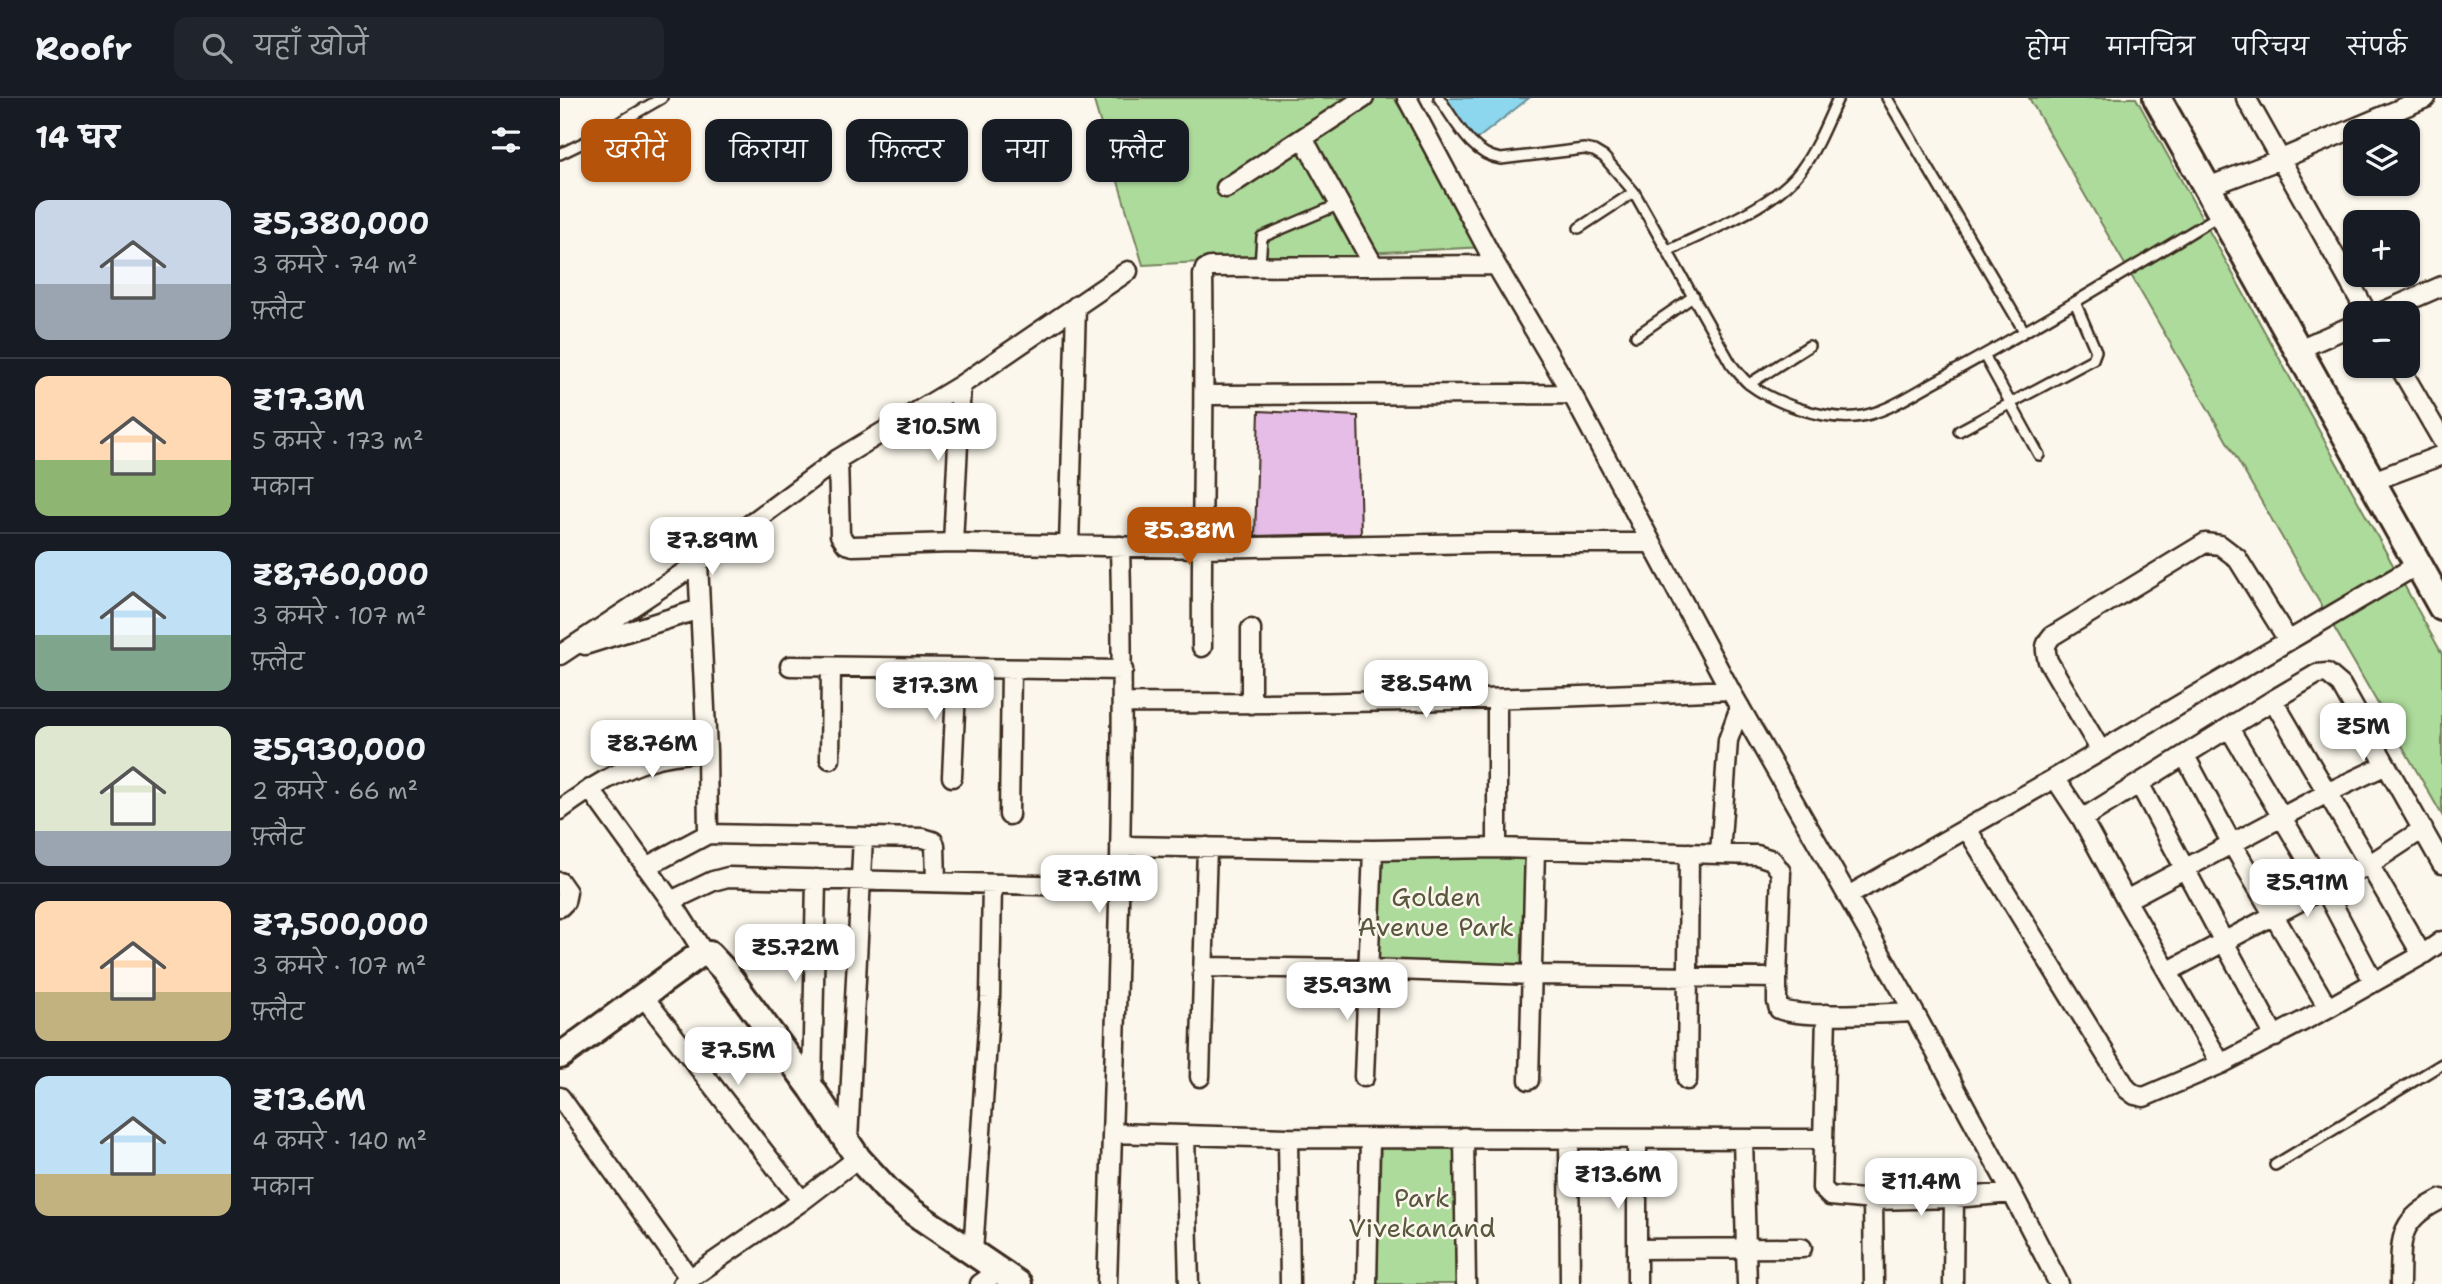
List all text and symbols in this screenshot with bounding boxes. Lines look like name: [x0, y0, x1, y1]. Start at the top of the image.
search box: [174, 17, 664, 80]
text: Roofr: [35, 26, 132, 71]
text: यहाँ खोजें: [254, 28, 368, 63]
icon: search: [198, 29, 236, 67]
text: होम: [2026, 31, 2069, 63]
text: मानचित्र: [2107, 31, 2195, 63]
text: परिचय: [2233, 31, 2309, 63]
text: संपर्क: [2347, 31, 2407, 63]
text: 14 घर: [35, 117, 119, 158]
chip: खरीदें: [581, 119, 691, 182]
chip: किराया: [705, 119, 832, 182]
chip: फ़िल्टर: [846, 119, 968, 182]
chip: नया: [982, 119, 1072, 182]
chip: फ़्लैट: [1086, 119, 1189, 182]
map controls: [2343, 119, 2420, 378]
button: layers: [2343, 119, 2420, 196]
icon: filters: [487, 121, 525, 159]
text: ₹5,380,000: [252, 203, 430, 244]
button: +: [2343, 210, 2420, 287]
icon: home: [91, 228, 175, 312]
text: 3 कमरे · 74 m²: [252, 250, 418, 280]
text: फ़्लैट: [252, 296, 304, 326]
button: −: [2343, 301, 2420, 378]
text: ₹17.3M: [252, 379, 365, 420]
icon: home: [91, 404, 175, 488]
pin: ₹10.5M: [881, 404, 995, 463]
text: ₹10.5M: [895, 411, 981, 441]
text: 5 कमरे · 173 m²: [252, 426, 423, 456]
text: मकान: [252, 472, 313, 502]
pin: ₹5.38M: [1132, 508, 1246, 567]
text: ₹5.38M: [1143, 515, 1235, 545]
pin: ₹7.89M: [655, 518, 769, 577]
text: ₹7.89M: [666, 525, 758, 555]
text: ₹8,760,000: [252, 554, 429, 595]
icon: home: [91, 579, 175, 663]
text: 3 कमरे · 107 m²: [252, 601, 426, 631]
text: फ़्लैट: [252, 647, 304, 677]
pin: ₹8.54M: [1369, 660, 1483, 720]
pin: ₹17.3M: [878, 662, 992, 722]
text: ₹8.54M: [1380, 668, 1472, 698]
text: ₹17.3M: [892, 670, 978, 700]
pin: ₹5M: [2329, 704, 2397, 763]
text: ₹5M: [2336, 711, 2390, 741]
pin: ₹8.76M: [595, 720, 709, 780]
text: ₹8.76M: [606, 728, 698, 758]
text: ₹5,930,000: [252, 729, 426, 770]
icon: home: [91, 754, 175, 838]
text: 2 कमरे · 66 m²: [252, 776, 418, 806]
text: फ़्लैट: [252, 822, 304, 852]
pin: ₹7.61M: [1042, 856, 1156, 915]
pin: ₹5.91M: [2250, 860, 2364, 919]
text: ₹7.61M: [1057, 863, 1141, 893]
text: ₹5.91M: [2266, 867, 2348, 897]
park label: Golden Avenue Park: [1358, 879, 1514, 944]
text: ₹7,500,000: [252, 904, 429, 945]
pin: ₹5.72M: [738, 924, 852, 984]
icon: home: [91, 929, 175, 1013]
text: ₹5.72M: [751, 932, 839, 962]
text: 3 कमरे · 107 m²: [252, 951, 426, 981]
pin: ₹5.93M: [1290, 962, 1404, 1022]
text: ₹5.93M: [1303, 970, 1391, 1000]
text: फ़्लैट: [252, 997, 304, 1027]
pin: ₹7.5M: [689, 1028, 787, 1087]
text: ₹7.5M: [701, 1035, 775, 1065]
text: ₹13.6M: [252, 1079, 366, 1120]
icon: home: [91, 1104, 175, 1188]
text: 4 कमरे · 140 m²: [252, 1126, 427, 1156]
pin: ₹13.6M: [1561, 1152, 1675, 1211]
pin: ₹11.4M: [1864, 1158, 1978, 1218]
text: ₹13.6M: [1574, 1159, 1662, 1189]
text: ₹11.4M: [1881, 1166, 1961, 1196]
text: मकान: [252, 1172, 313, 1202]
park label: Park Vivekanand: [1348, 1180, 1496, 1245]

